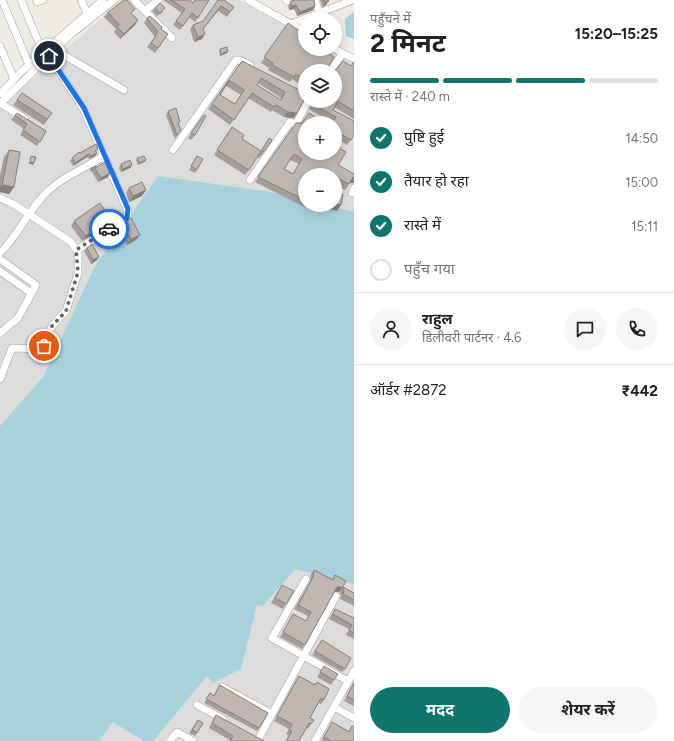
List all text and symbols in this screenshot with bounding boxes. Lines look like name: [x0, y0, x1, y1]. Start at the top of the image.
text: पहुँचने में: [370, 11, 411, 26]
map controls: [298, 12, 342, 212]
button: locate: [298, 12, 342, 56]
text: 15:20–15:25: [575, 25, 658, 43]
text: 2 मिनट: [370, 27, 446, 59]
pin: [32, 39, 66, 73]
icon: home: [38, 45, 60, 67]
button: layers: [298, 64, 342, 108]
text: रास्ते में · 240 m: [370, 89, 450, 104]
button: +: [298, 116, 342, 160]
icon: check: [370, 127, 392, 149]
text: पुष्टि हुई: [404, 128, 444, 146]
text: 14:50: [625, 131, 658, 146]
button: −: [298, 168, 342, 212]
icon: check: [370, 171, 392, 193]
text: तैयार हो रहा: [404, 172, 469, 190]
text: 15:00: [625, 175, 658, 190]
courier: [89, 209, 129, 249]
icon: check: [370, 215, 392, 237]
text: रास्ते में: [404, 216, 441, 234]
icon: car: [98, 218, 120, 240]
text: 15:11: [631, 219, 658, 234]
text: पहुँच गया: [404, 260, 455, 278]
button: person: [370, 308, 412, 350]
button: chat: [564, 308, 606, 350]
button: phone: [616, 308, 658, 350]
text: राहुल: [422, 310, 453, 328]
pin: [27, 329, 61, 363]
text: डिलीवरी पार्टनर · 4.6: [422, 330, 521, 345]
icon: bag: [33, 335, 55, 357]
text: ऑर्डर #2872: [370, 381, 447, 399]
text: ₹442: [621, 382, 658, 400]
button: मदद: [370, 687, 510, 733]
button: शेयर करें: [518, 687, 658, 733]

